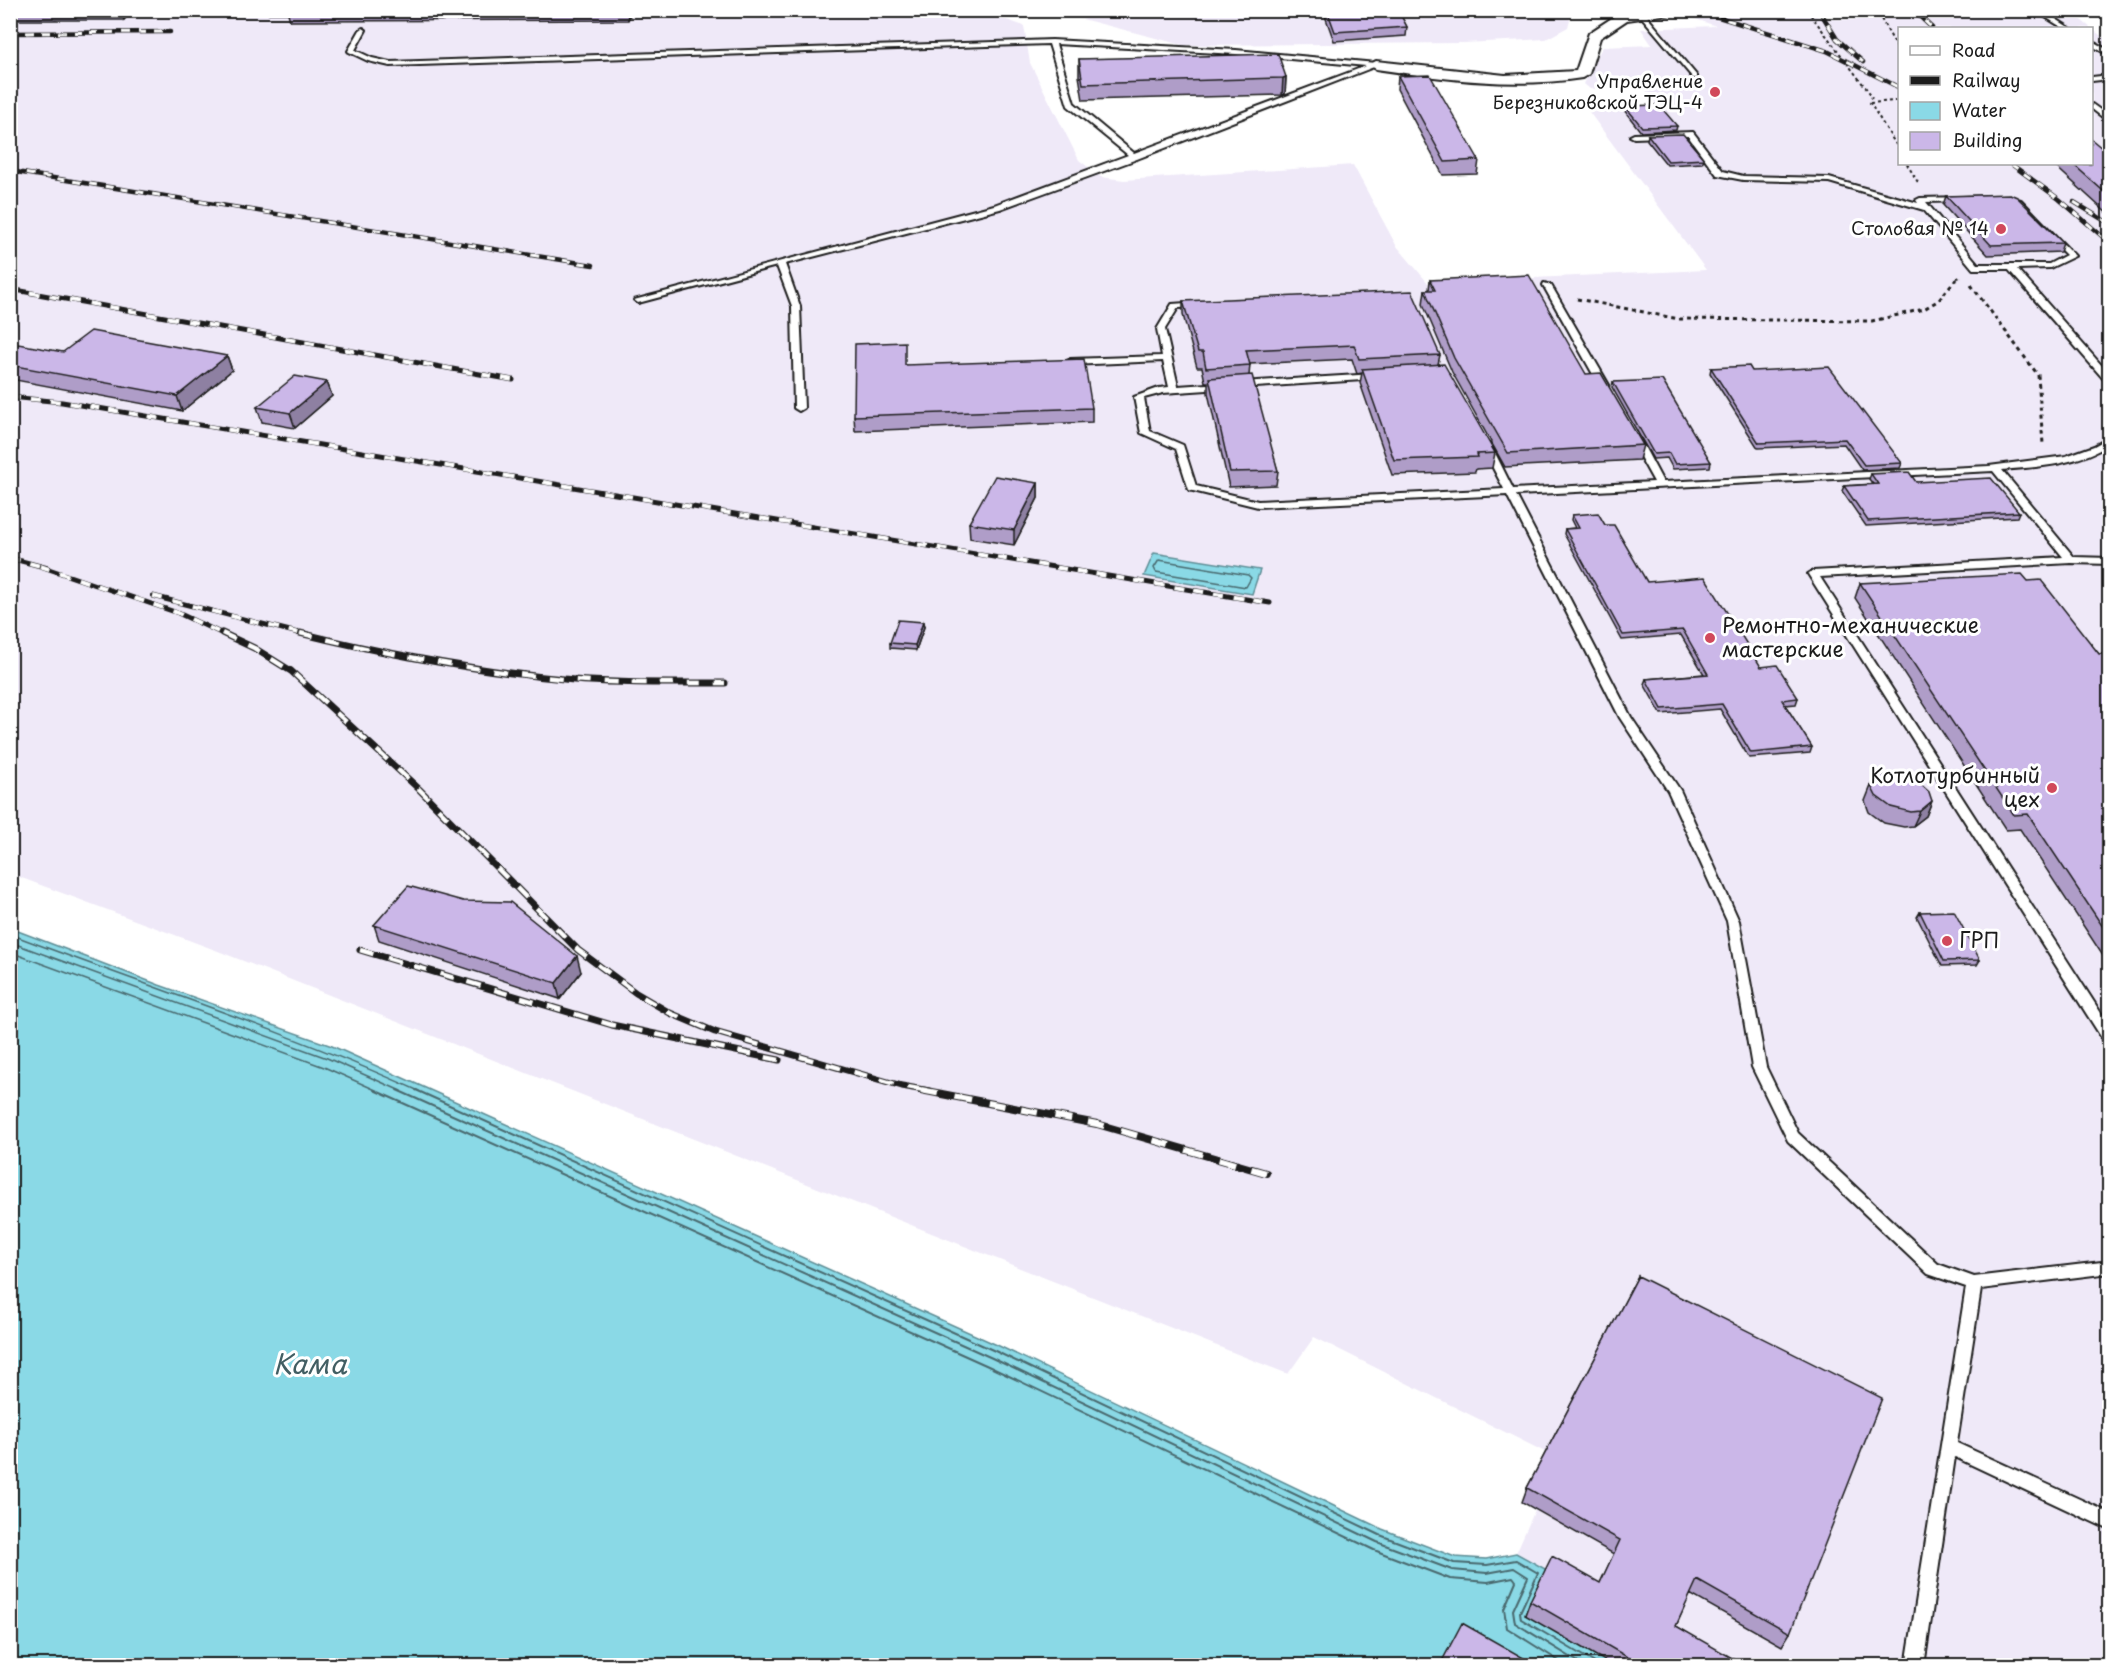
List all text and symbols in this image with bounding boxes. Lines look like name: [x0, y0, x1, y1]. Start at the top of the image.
legend: [1898, 27, 2093, 165]
text: Road: [1952, 36, 1996, 63]
text: Railway: [1952, 66, 2020, 93]
place label: Управление Березниковской ТЭЦ-4: [1493, 67, 1703, 115]
marker: Управление Березниковской ТЭЦ-4: [1708, 85, 1722, 99]
text: Water: [1952, 96, 2007, 123]
text: Building: [1952, 126, 2022, 153]
place label: Cтоловая № 14: [1851, 214, 1989, 241]
marker: Cтоловая № 14: [1994, 222, 2008, 236]
place label: Ремонтно-механические мастерские: [1722, 608, 1979, 664]
marker: Ремонтно-механические мастерские: [1703, 631, 1717, 645]
place label: Котлотурбинный цех: [1870, 758, 2040, 814]
marker: Котлотурбинный цех: [2045, 781, 2059, 795]
place label: ГРП: [1959, 923, 1999, 955]
marker: ГРП: [1940, 934, 1954, 948]
water label: Кама: [273, 1342, 348, 1383]

